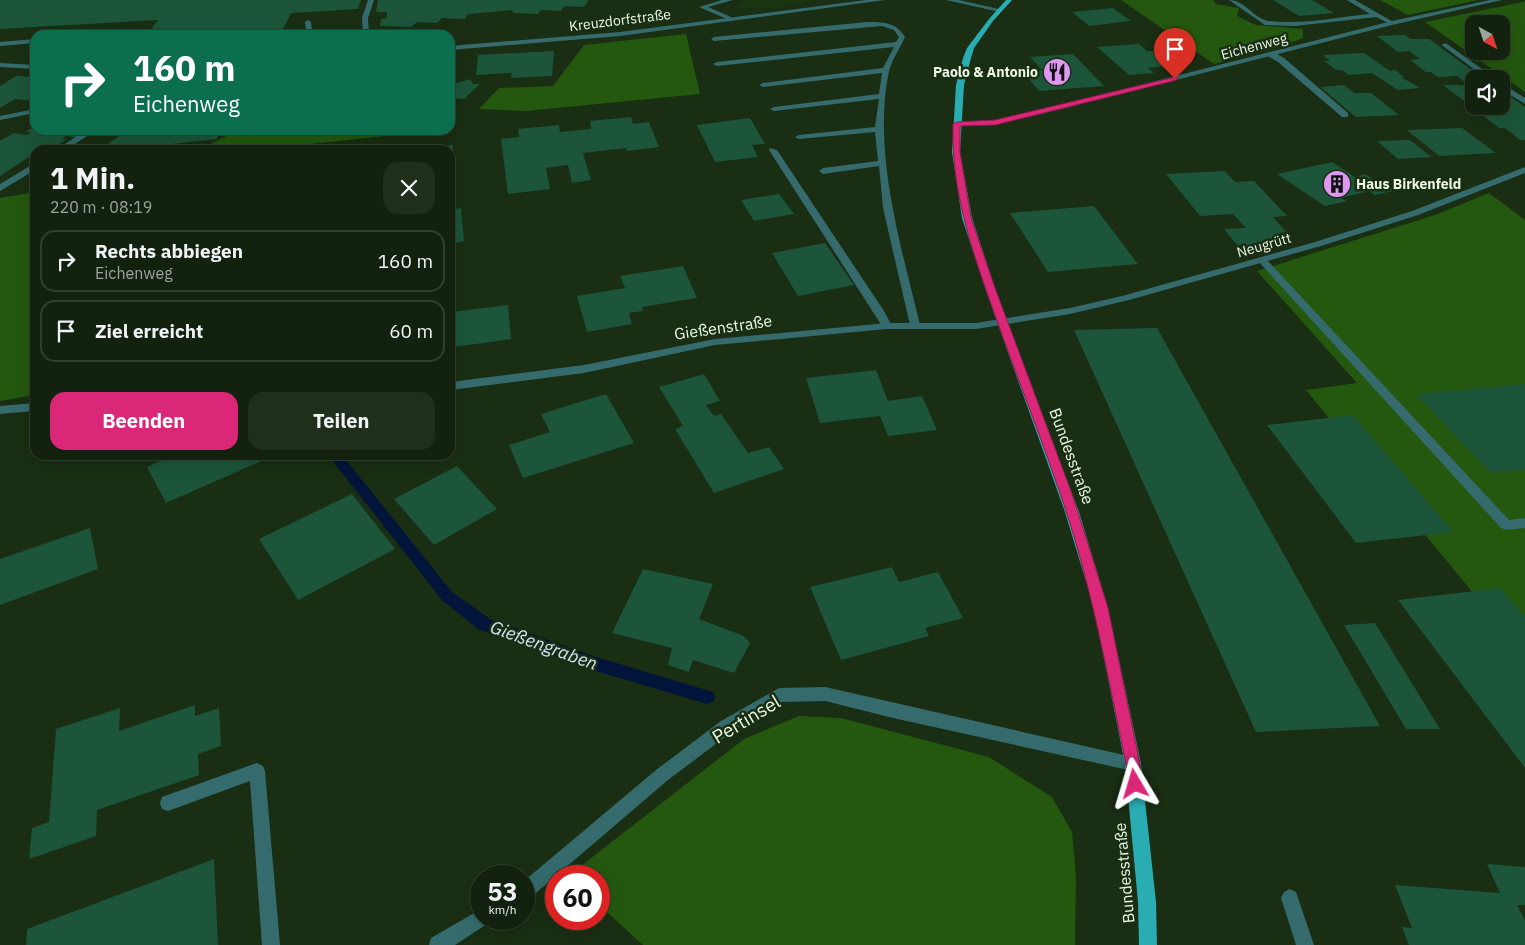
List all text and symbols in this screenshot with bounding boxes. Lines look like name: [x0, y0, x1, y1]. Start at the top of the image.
street label: Kreuzdorfstraße: [568, 5, 672, 35]
north arrow: [1465, 15, 1510, 60]
map controls: [1465, 15, 1510, 115]
pin: [1154, 28, 1196, 79]
street label: Eichenweg: [1219, 28, 1290, 63]
icon: arrive: [1161, 35, 1189, 63]
text: 160 m: [133, 45, 236, 91]
icon: right: [50, 50, 115, 115]
restaurant icon: Paolo & Antonio: [1042, 57, 1072, 87]
place label: Paolo & Antonio: [933, 63, 1038, 81]
button: sound: [1465, 70, 1510, 115]
text: Eichenweg: [133, 89, 240, 118]
text: 1 Min.: [50, 158, 135, 197]
button: close: [383, 162, 435, 214]
building icon: Haus Birkenfeld: [1322, 169, 1352, 199]
place label: Haus Birkenfeld: [1356, 175, 1461, 193]
text: 220 m · 08:19: [50, 197, 152, 217]
street label: Neugrütt: [1235, 229, 1293, 261]
text: Rechts abbiegen: [95, 239, 243, 263]
icon: right: [52, 247, 80, 275]
text: 160 m: [378, 249, 433, 273]
text: Eichenweg: [95, 263, 173, 283]
street label: Gießenstraße: [673, 310, 773, 344]
icon: arrive: [52, 317, 80, 345]
text: Ziel erreicht: [95, 319, 203, 343]
text: 60 m: [389, 319, 433, 343]
button: Beenden: [50, 392, 238, 450]
button: Teilen: [248, 392, 435, 450]
street label: Bundesstraße: [1045, 405, 1099, 507]
water label: Gießengraben: [487, 615, 601, 675]
street label: Pertinsel: [707, 689, 785, 749]
position arrow: [1108, 757, 1160, 809]
street label: Bundesstraße: [1110, 822, 1138, 924]
speed limit sign: 60: [545, 865, 610, 930]
text: 53: [487, 875, 518, 908]
text: km/h: [488, 902, 517, 917]

